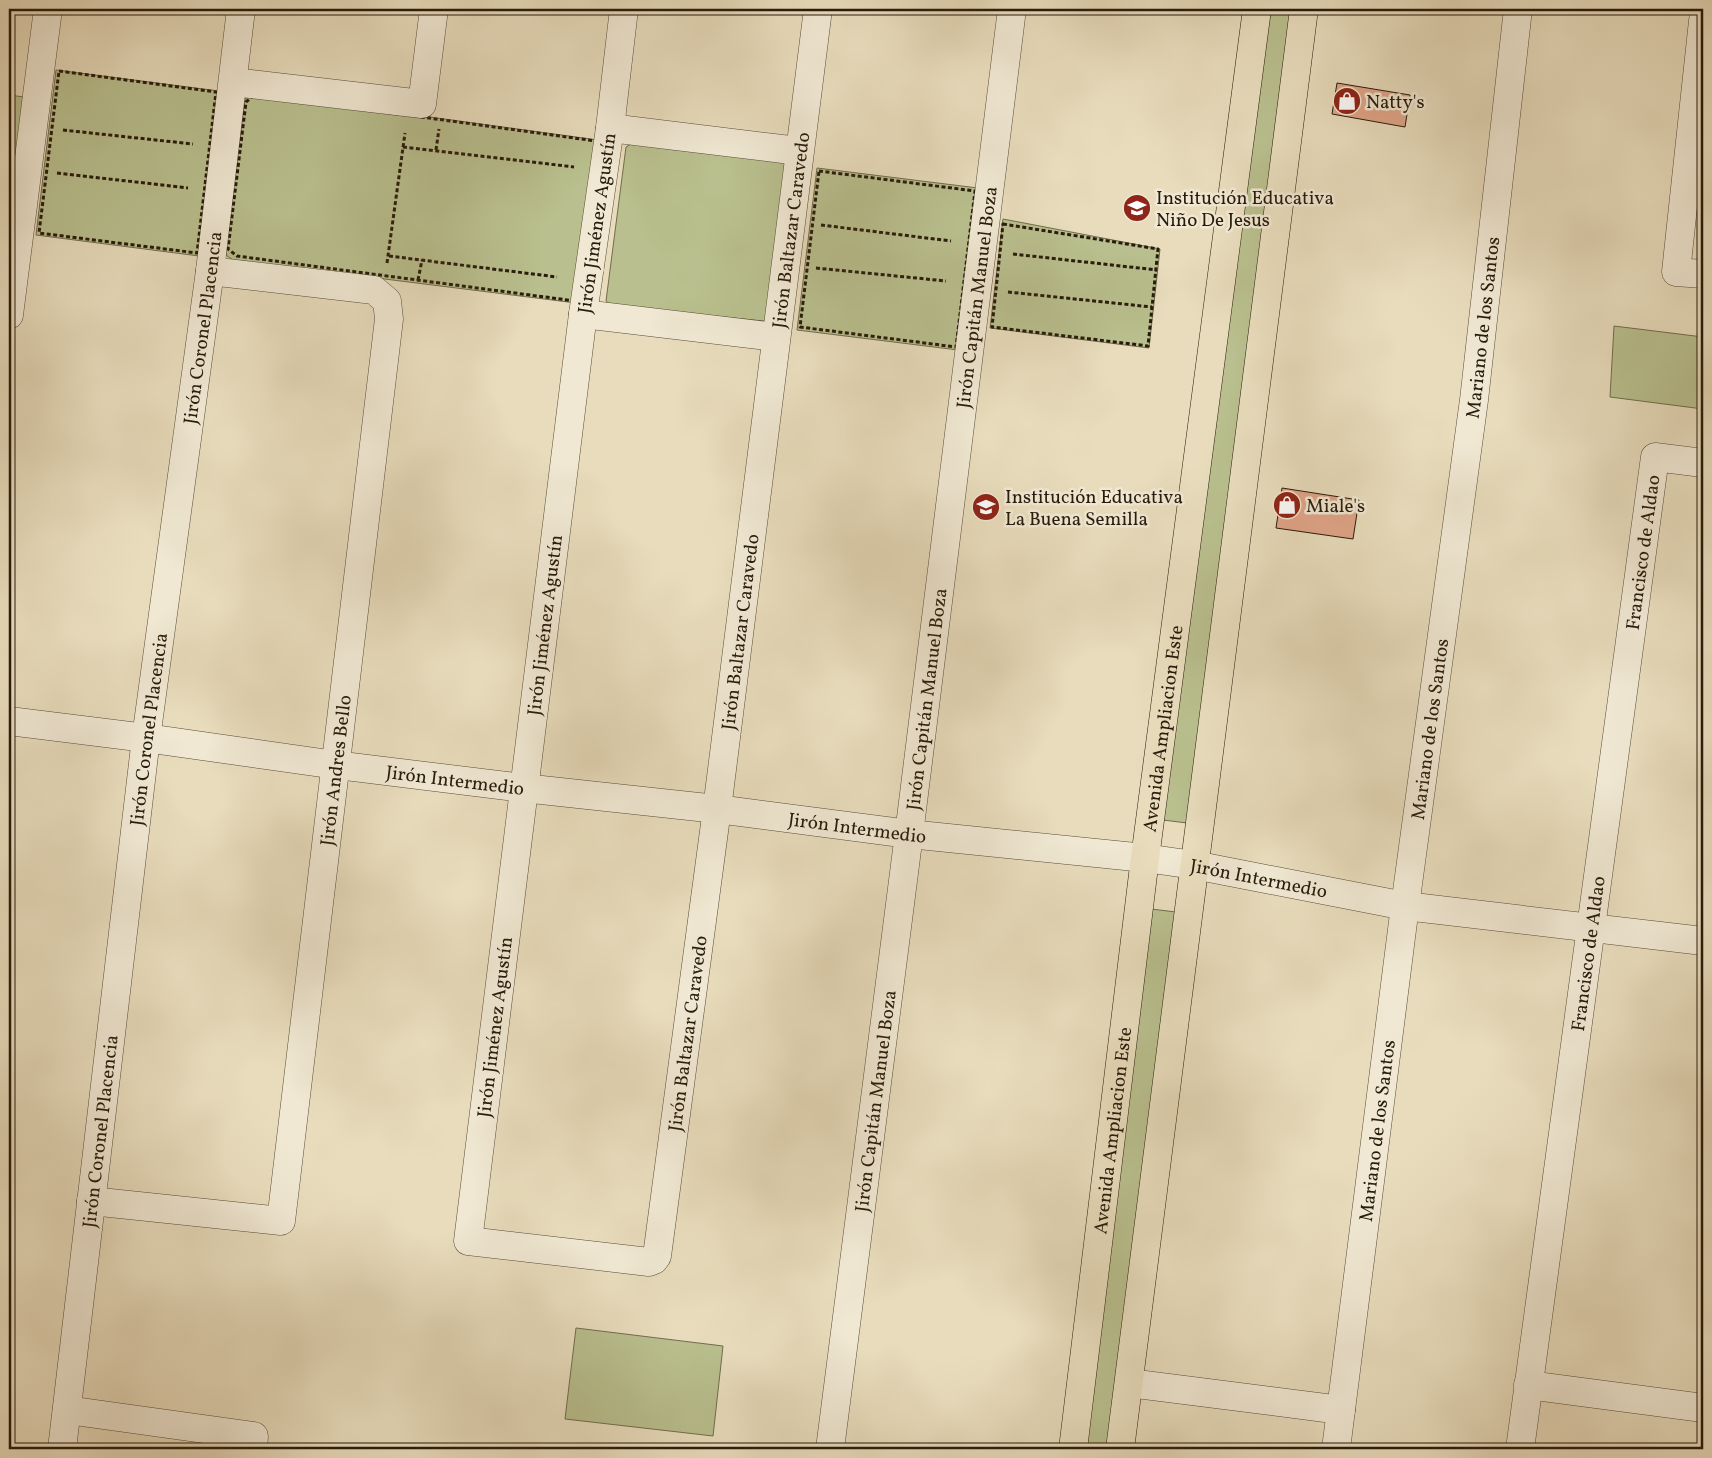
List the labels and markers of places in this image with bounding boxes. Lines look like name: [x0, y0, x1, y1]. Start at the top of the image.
shop icon: Natty's: [1332, 86, 1362, 116]
place label: Natty's: [1366, 90, 1425, 116]
place label: Institución Educativa Niño De Jesus: [1156, 186, 1334, 234]
school or university icon: Institución Educativa Niño De Jesus: [1122, 193, 1152, 223]
place label: Institución Educativa La Buena Semilla: [1005, 485, 1183, 533]
shop icon: Miale's: [1272, 490, 1302, 520]
school or university icon: Institución Educativa La Buena Semilla: [971, 492, 1001, 522]
place label: Miale's: [1306, 494, 1365, 520]

